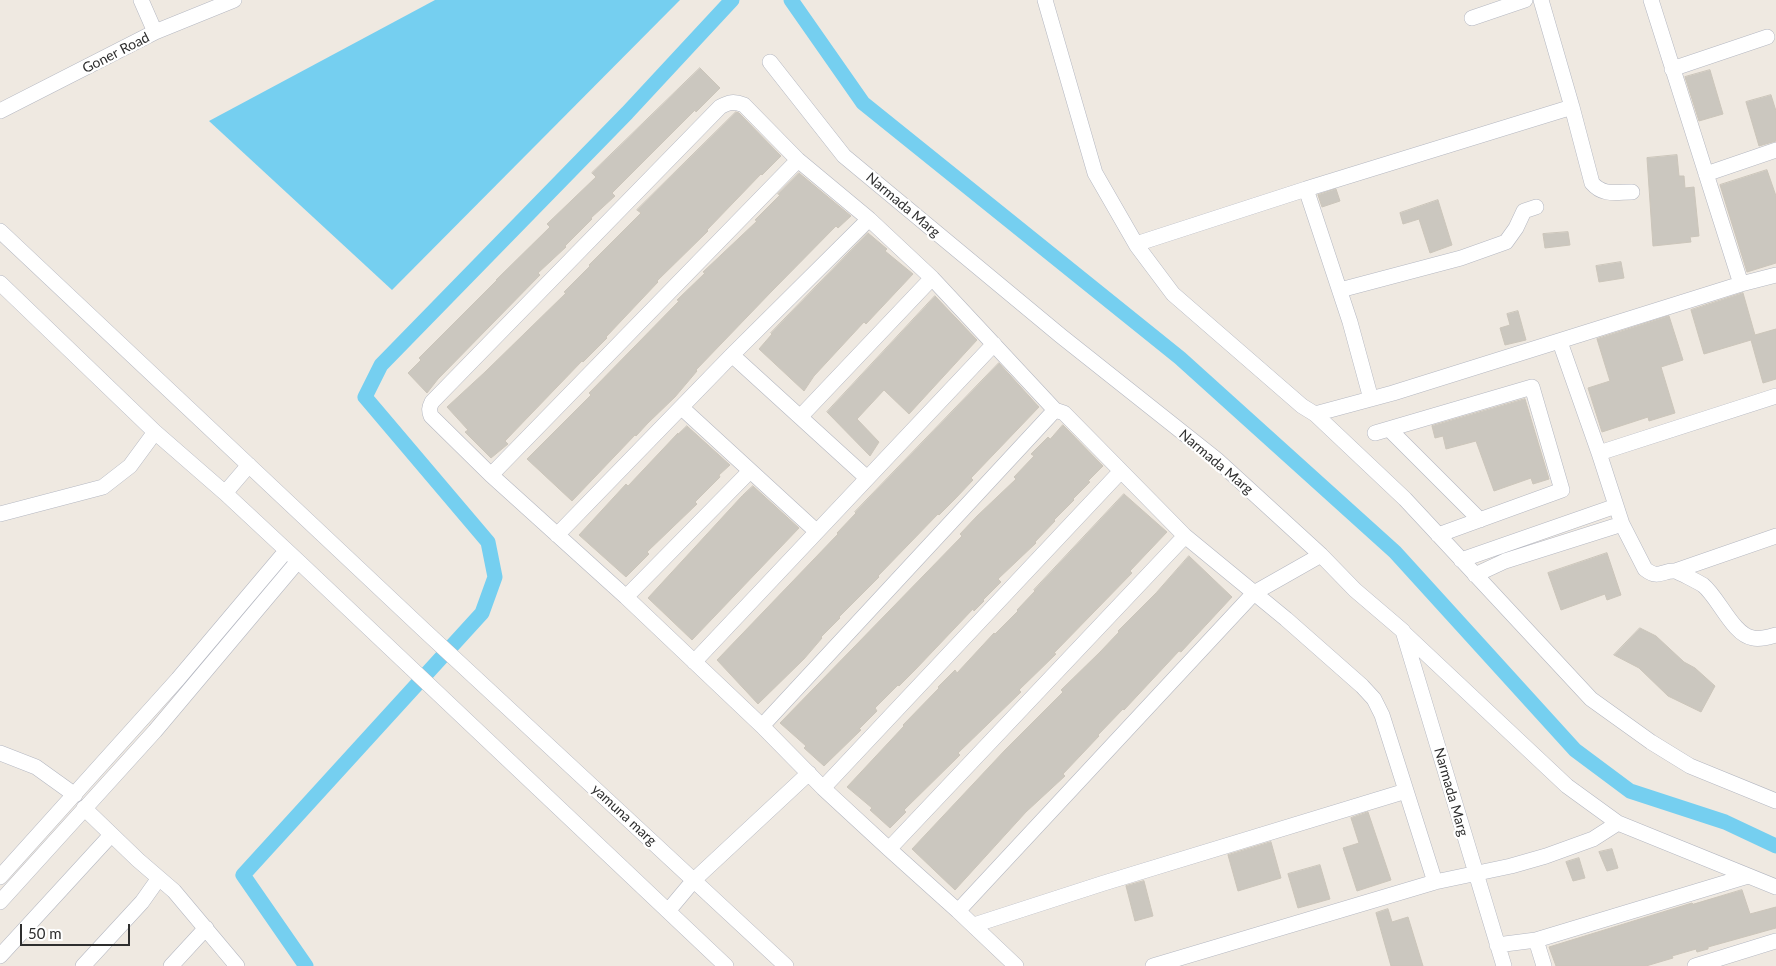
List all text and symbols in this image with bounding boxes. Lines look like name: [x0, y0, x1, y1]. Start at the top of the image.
street label: Goner Road: [80, 29, 152, 77]
street label: Narmada Marg: [863, 169, 943, 241]
street label: Narmada Marg: [1176, 426, 1256, 498]
street label: Narmada Marg: [1430, 746, 1472, 838]
street label: yamuna marg: [588, 781, 660, 849]
scale bar: [22, 914, 132, 946]
text: 50 m: [28, 924, 62, 942]

